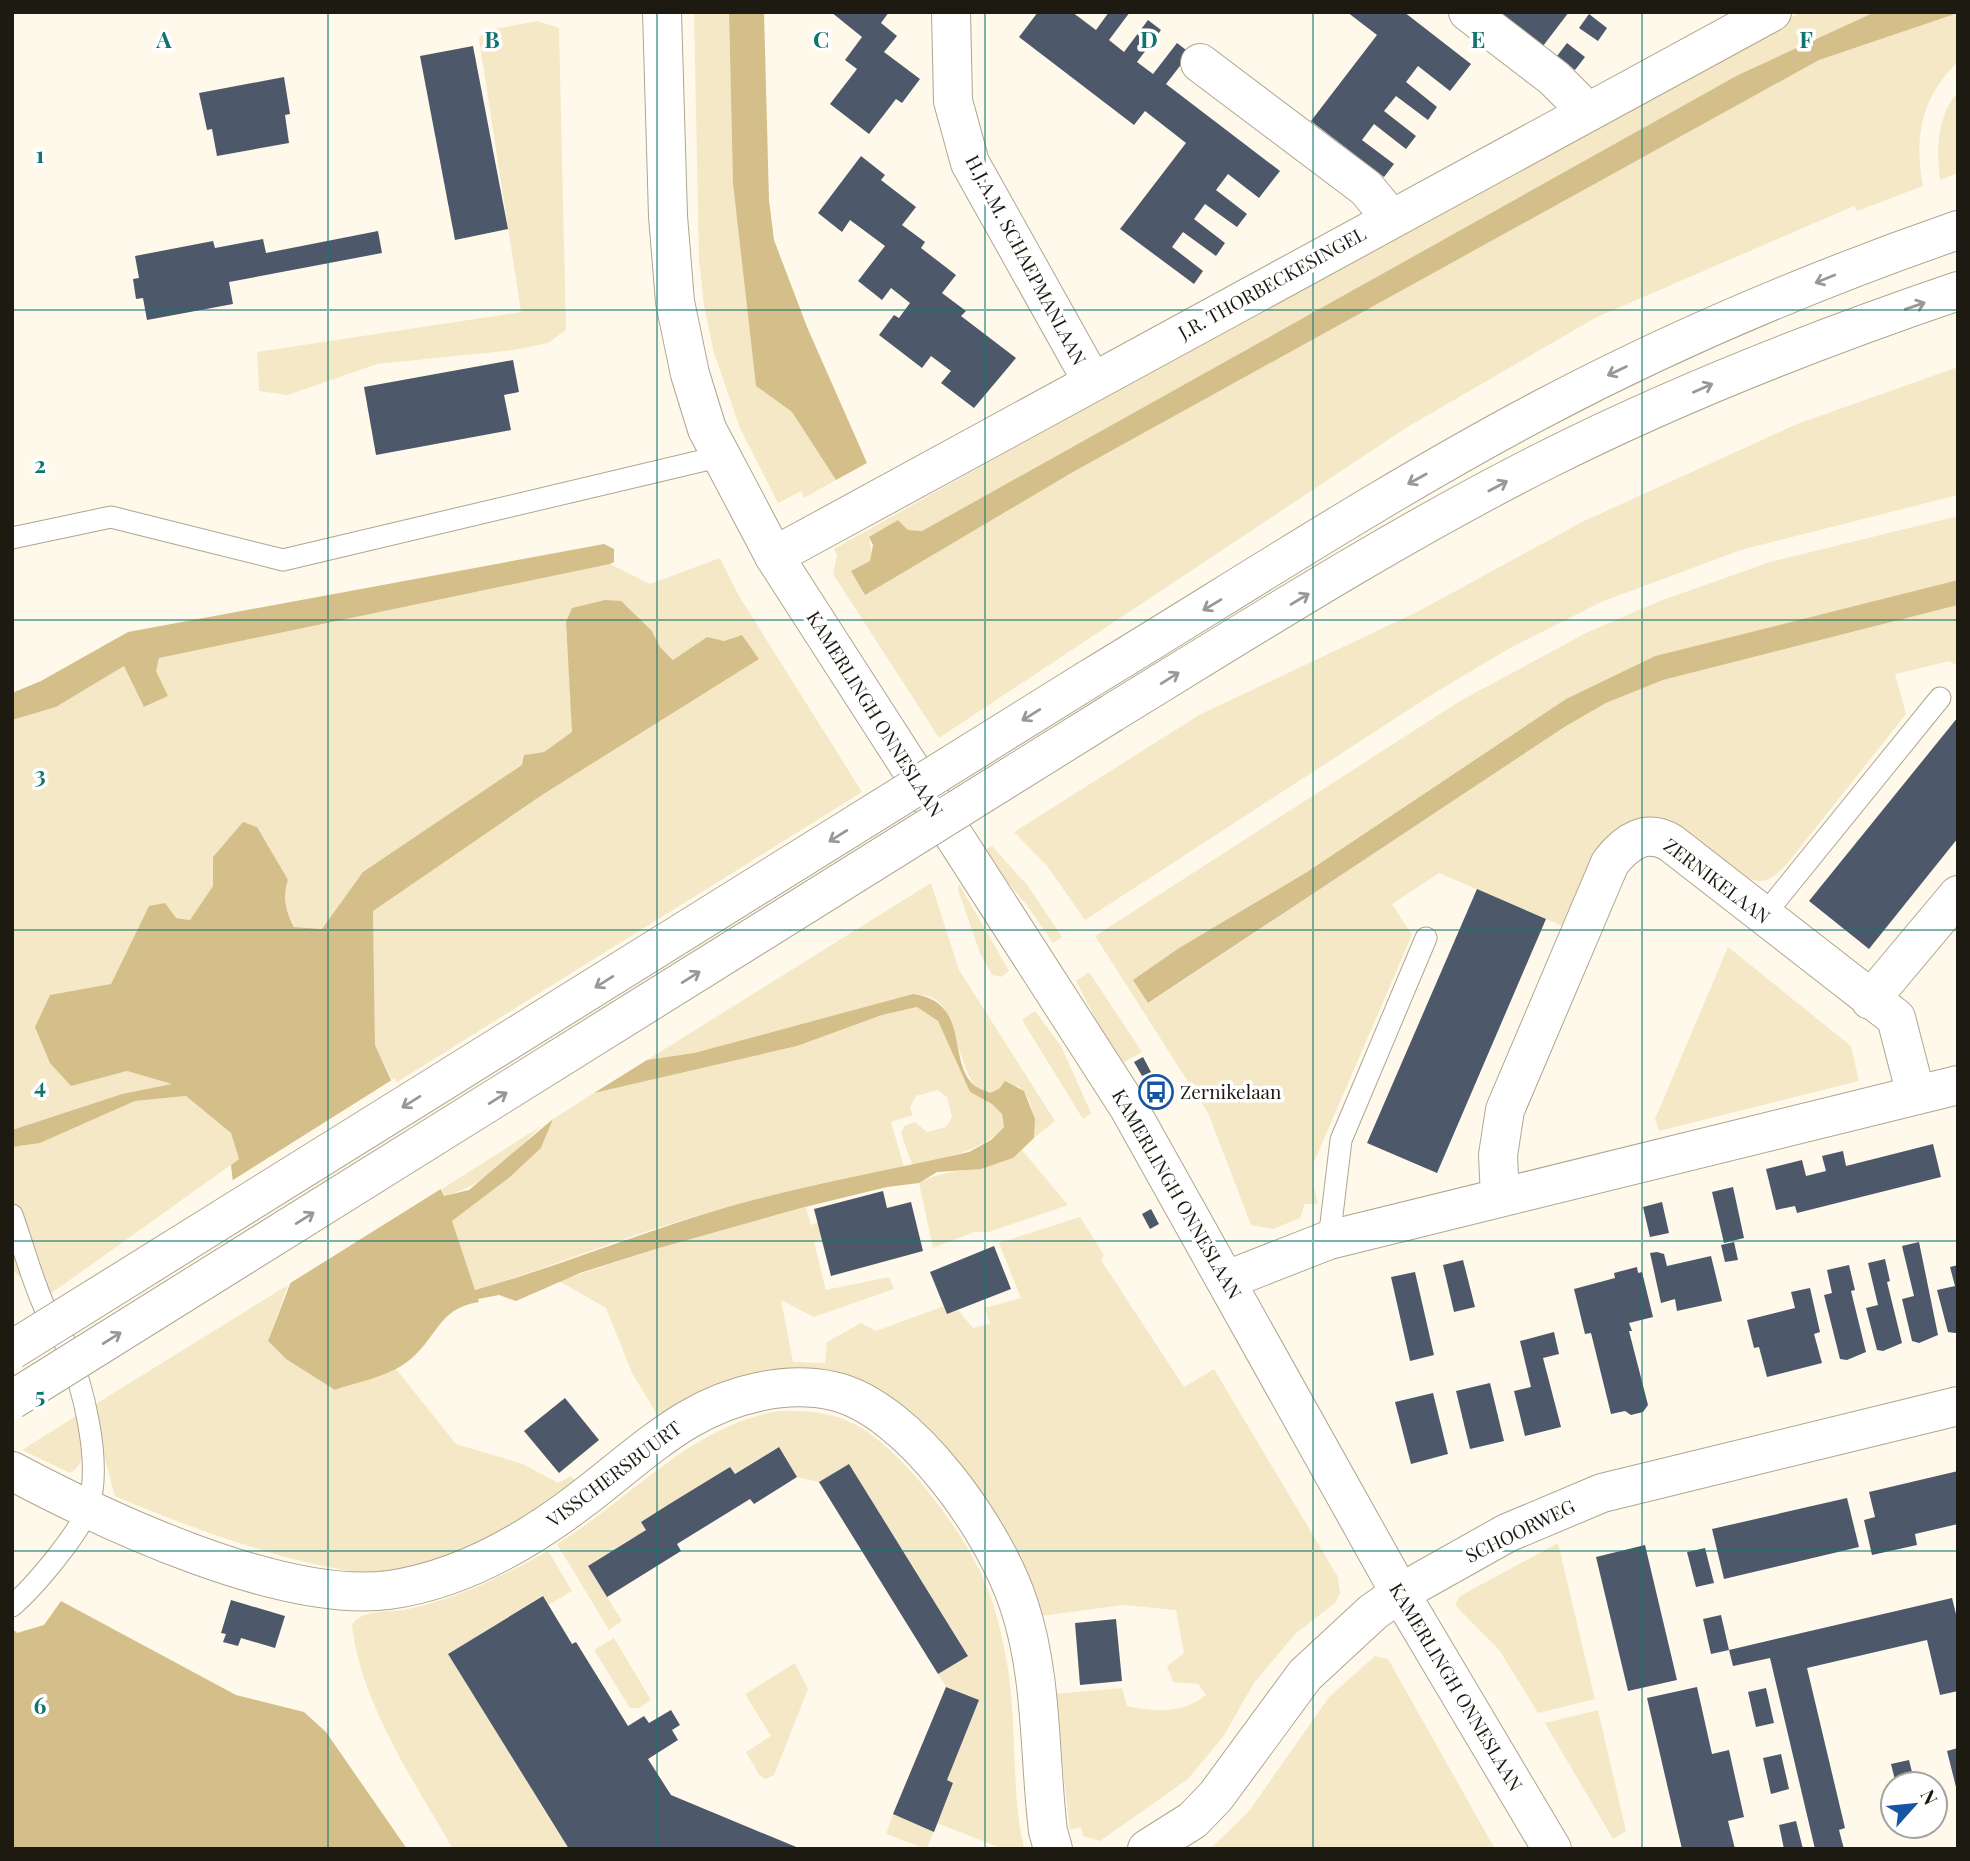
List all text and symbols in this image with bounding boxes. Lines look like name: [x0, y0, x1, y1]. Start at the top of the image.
text: A: [155, 23, 172, 54]
text: B: [484, 23, 500, 54]
text: C: [813, 23, 829, 54]
text: D: [1140, 23, 1158, 54]
text: E: [1471, 23, 1485, 54]
text: F: [1799, 23, 1813, 54]
text: 1: [36, 138, 45, 169]
street label: H.J.A.M. SCHAEPMANLAAN: [960, 150, 1093, 369]
street label: J.R. THORBECKESINGEL: [1172, 220, 1370, 345]
one-way arrow: [1815, 273, 1836, 286]
one-way arrow: [1903, 299, 1925, 311]
one-way arrow: [1607, 365, 1628, 378]
one-way arrow: [1692, 381, 1713, 394]
text: 2: [34, 448, 46, 479]
one-way arrow: [1407, 473, 1428, 486]
one-way arrow: [1487, 479, 1507, 493]
one-way arrow: [1289, 592, 1310, 605]
one-way arrow: [1203, 597, 1222, 612]
street label: KAMERLINGH ONNESLAAN: [802, 605, 950, 822]
one-way arrow: [1159, 670, 1179, 684]
one-way arrow: [1022, 709, 1042, 723]
text: 3: [34, 758, 46, 789]
one-way arrow: [829, 829, 849, 843]
street label: ZERNIKELAAN: [1659, 832, 1776, 929]
one-way arrow: [681, 970, 701, 984]
one-way arrow: [594, 975, 614, 989]
text: 4: [34, 1069, 46, 1100]
bus stop icon: Zernikelaan: [1137, 1073, 1175, 1111]
place label: Zernikelaan: [1180, 1078, 1282, 1104]
street label: KAMERLINGH ONNESLAAN: [1107, 1084, 1249, 1303]
one-way arrow: [488, 1090, 507, 1105]
one-way arrow: [401, 1096, 421, 1110]
one-way arrow: [294, 1210, 314, 1224]
one-way arrow: [101, 1331, 121, 1345]
text: 5: [35, 1379, 45, 1410]
street label: VISSCHERSBUURT: [540, 1414, 686, 1533]
street label: SCHOORWEG: [1460, 1492, 1579, 1568]
street label: KAMERLINGH ONNESLAAN: [1384, 1578, 1529, 1795]
text: 6: [34, 1689, 47, 1720]
north arrow: [1879, 1770, 1949, 1840]
text: N: [1915, 1785, 1945, 1809]

